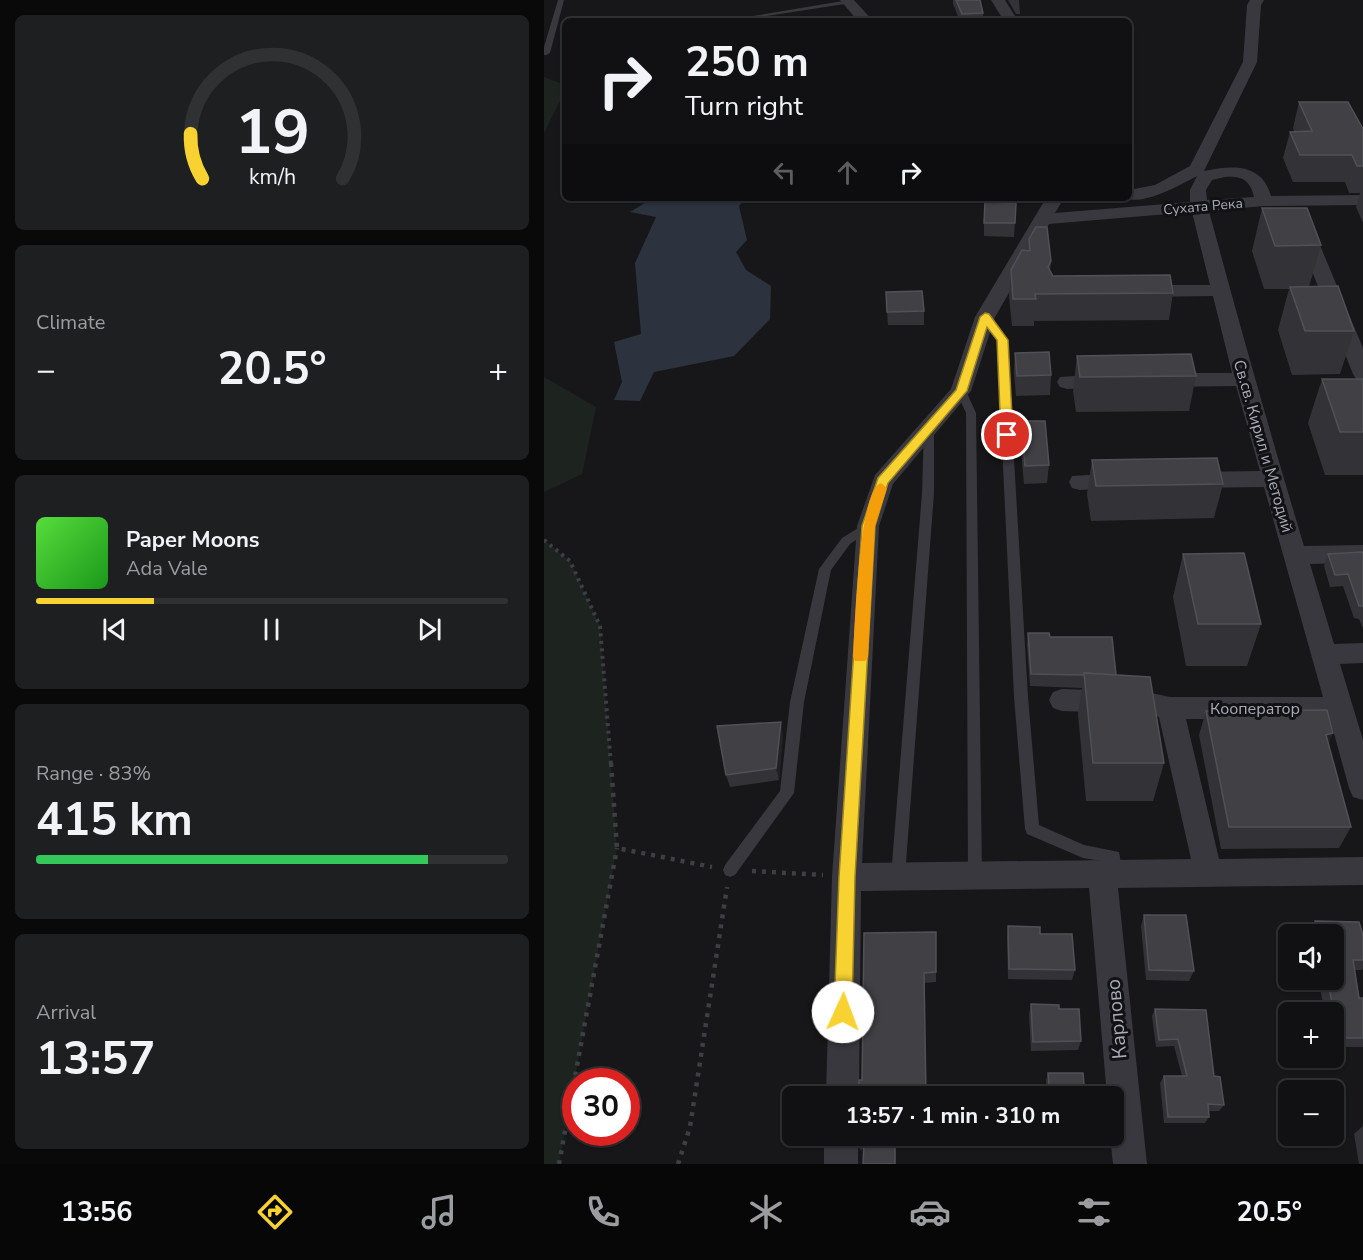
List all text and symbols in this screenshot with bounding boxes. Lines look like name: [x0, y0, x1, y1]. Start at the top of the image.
text: 250 m: [685, 34, 809, 91]
icon: right: [586, 42, 664, 120]
text: Turn right: [685, 88, 803, 125]
text: 19: [235, 91, 309, 176]
icon: left: [768, 156, 801, 189]
icon: ahead: [831, 156, 864, 189]
icon: right: [894, 156, 927, 189]
text: km/h: [248, 163, 296, 193]
street label: Сухата Река: [1162, 194, 1244, 219]
text: Climate: [36, 309, 105, 336]
text: 20.5°: [217, 339, 327, 400]
text: −: [36, 348, 56, 393]
text: +: [488, 348, 508, 393]
street label: Св.св. Кирил и Методий: [1228, 357, 1298, 535]
pin: [981, 409, 1032, 460]
icon: arrive: [990, 418, 1023, 451]
text: Paper Moons: [126, 525, 260, 555]
text: Ada Vale: [126, 555, 208, 582]
icon: previous: [98, 613, 131, 646]
icon: pause: [255, 613, 288, 646]
icon: next: [413, 613, 446, 646]
street label: Кооператор: [1210, 698, 1300, 720]
text: Range · 83%: [36, 760, 151, 787]
text: 415 km: [36, 790, 193, 851]
map controls: [1278, 924, 1344, 1146]
button: sound: [1278, 924, 1344, 990]
street label: Карлово: [1100, 978, 1133, 1060]
position arrow: [811, 980, 875, 1044]
text: Arrival: [36, 999, 96, 1026]
button: +: [1278, 1002, 1344, 1068]
text: 13:57: [36, 1029, 155, 1090]
speed limit sign: 30: [562, 1068, 640, 1146]
button: −: [1278, 1080, 1344, 1146]
text: 13:57 · 1 min · 310 m: [846, 1101, 1060, 1131]
icon: directions: [254, 1191, 296, 1233]
icon: music: [418, 1191, 460, 1233]
icon: phone: [582, 1191, 624, 1233]
icon: climate: [745, 1191, 787, 1233]
icon: car: [909, 1191, 951, 1233]
icon: filters: [1073, 1191, 1115, 1233]
text: 13:56: [61, 1194, 132, 1231]
text: 20.5°: [1237, 1194, 1302, 1231]

